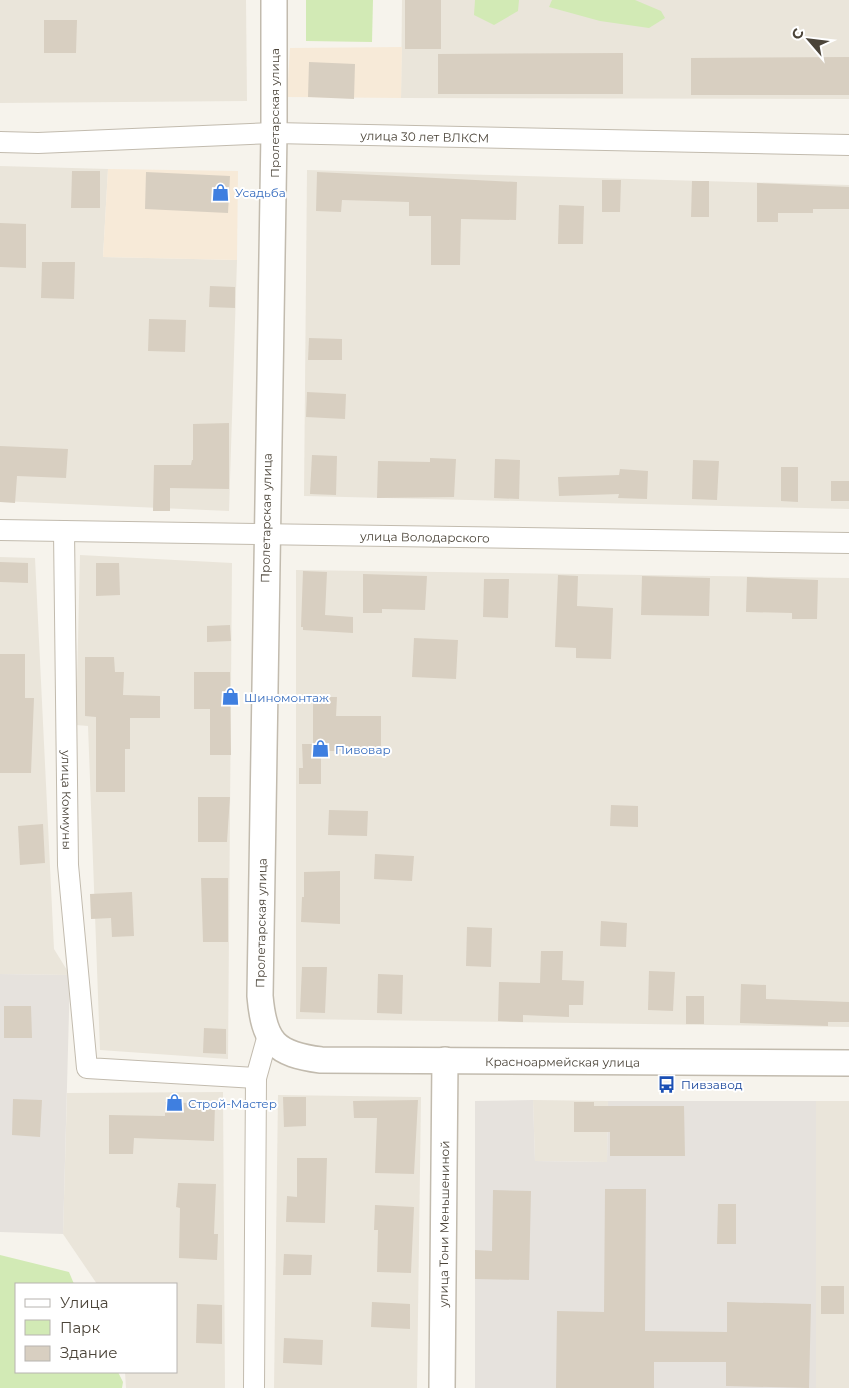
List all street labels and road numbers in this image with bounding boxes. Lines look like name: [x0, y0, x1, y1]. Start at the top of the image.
street label: Пролетарская улица: [267, 48, 282, 178]
street label: улица 30 лет ВЛКСМ: [359, 127, 489, 145]
street label: Пролетарская улица: [257, 453, 275, 583]
street label: улица Володарского: [359, 528, 490, 545]
street label: улица Коммуны: [59, 749, 75, 850]
street label: Пролетарская улица: [252, 858, 270, 988]
street label: Красноармейская улица: [485, 1053, 640, 1069]
street label: улица Тони Меньшениной: [435, 1140, 452, 1309]

